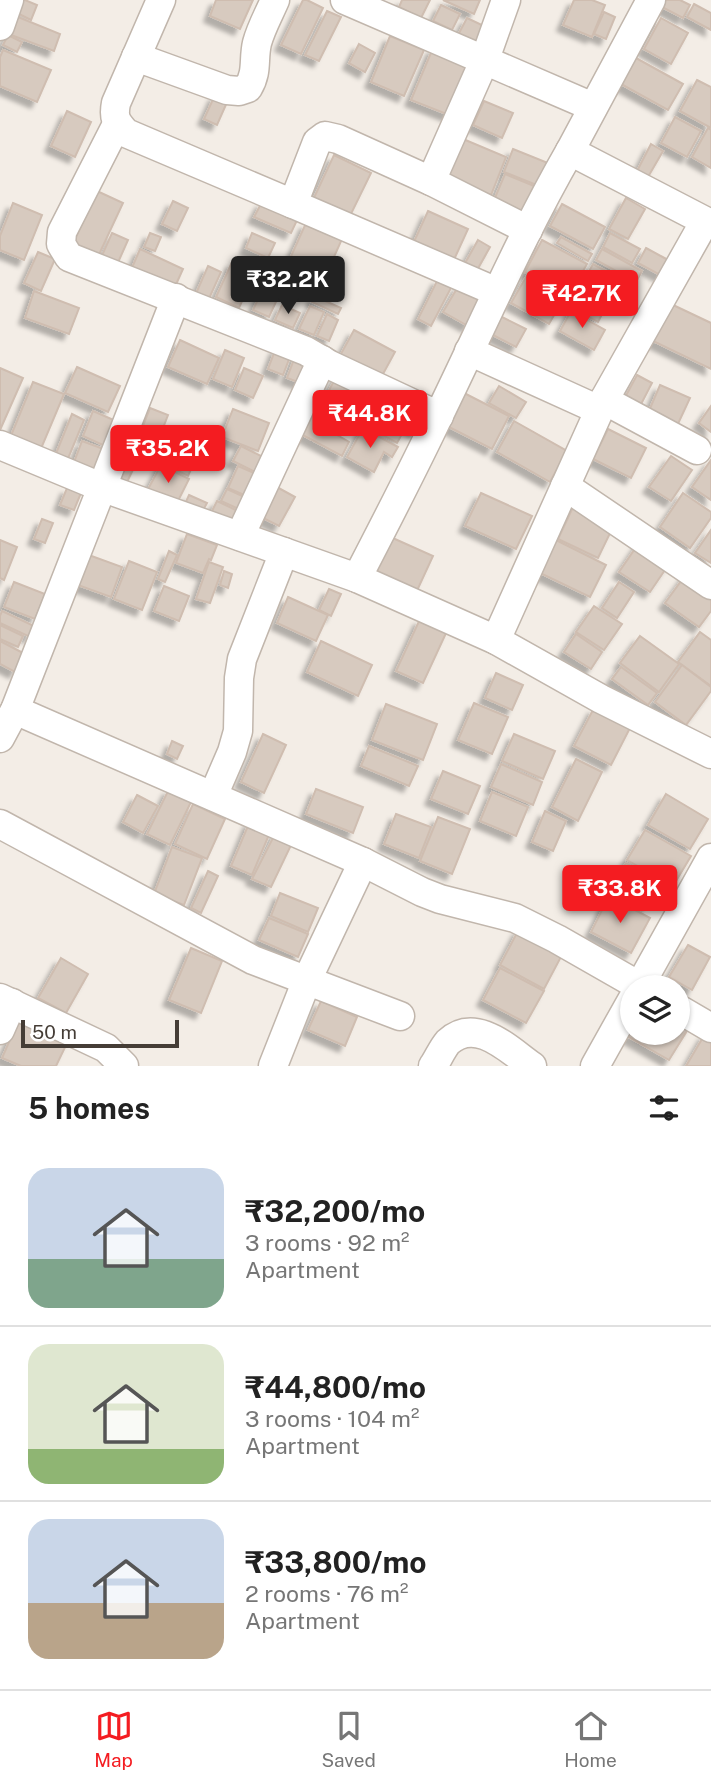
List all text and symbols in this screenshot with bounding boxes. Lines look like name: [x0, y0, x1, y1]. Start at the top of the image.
pin: ₹32.2K: [231, 256, 345, 316]
text: ₹32.2K: [247, 265, 329, 292]
pin: ₹42.7K: [525, 270, 639, 330]
text: ₹42.7K: [542, 279, 622, 306]
pin: ₹44.8K: [313, 391, 427, 450]
text: ₹44.8K: [328, 399, 412, 426]
pin: ₹35.2K: [111, 426, 225, 485]
text: ₹35.2K: [126, 434, 210, 461]
pin: ₹33.8K: [563, 866, 677, 925]
text: ₹33.8K: [578, 874, 662, 901]
map controls: [620, 975, 690, 1045]
button: layers: [620, 975, 690, 1045]
scale bar: [21, 1017, 178, 1049]
text: 50 m: [32, 1021, 77, 1043]
icon: filters: [645, 1089, 683, 1127]
text: 5 homes: [28, 1090, 150, 1126]
text: ₹32,200/mo: [245, 1193, 425, 1229]
icon: home: [84, 1196, 168, 1280]
text: 3 rooms · 92 m²: [245, 1229, 410, 1256]
text: Apartment: [245, 1256, 360, 1283]
text: ₹44,800/mo: [245, 1369, 426, 1405]
icon: home: [84, 1372, 168, 1456]
text: 3 rooms · 104 m²: [245, 1405, 419, 1432]
text: Apartment: [245, 1432, 360, 1459]
text: ₹33,800/mo: [245, 1544, 427, 1580]
icon: home: [84, 1547, 168, 1631]
text: 2 rooms · 76 m²: [245, 1580, 408, 1607]
text: Apartment: [245, 1607, 360, 1634]
tab: Map: [94, 1707, 133, 1771]
tab: Saved: [321, 1707, 376, 1771]
tab: Home: [564, 1707, 617, 1771]

